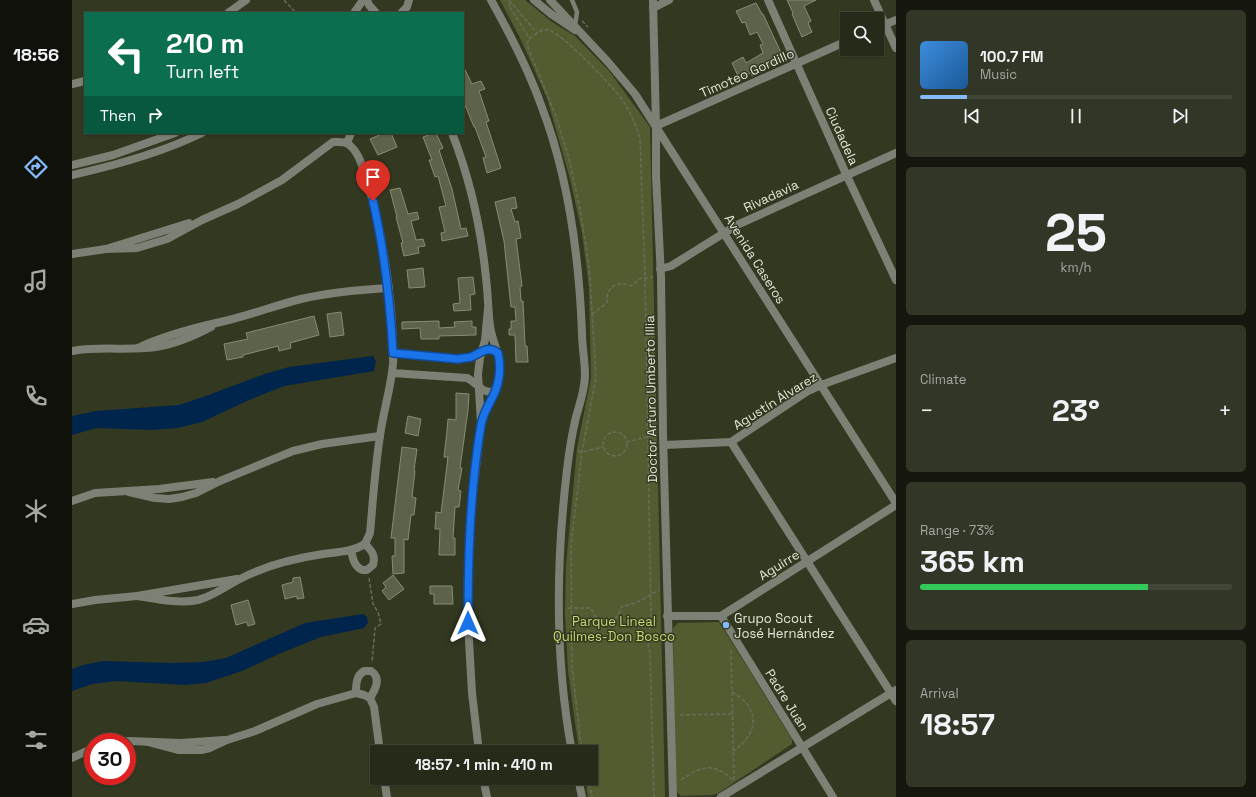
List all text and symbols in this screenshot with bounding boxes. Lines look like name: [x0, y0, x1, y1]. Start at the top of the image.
map controls: [840, 12, 884, 56]
button: search: [840, 12, 884, 56]
text: 210 m: [166, 25, 244, 61]
icon: left: [100, 28, 152, 80]
text: 18:56: [13, 43, 59, 66]
street label: Timoteo Gordillo: [697, 45, 797, 101]
text: 100.7 FM: [980, 47, 1043, 66]
text: Turn left: [166, 60, 239, 83]
text: Music: [980, 66, 1017, 83]
icon: right: [144, 104, 166, 126]
street label: Ciudadela: [822, 104, 863, 168]
icon: previous: [961, 105, 983, 127]
icon: pause: [1065, 105, 1087, 127]
icon: next: [1169, 105, 1191, 127]
text: Then: [100, 106, 136, 125]
icon: directions: [22, 153, 50, 181]
pin: [356, 160, 390, 201]
icon: arrive: [362, 166, 384, 188]
street label: Rivadavia: [741, 176, 802, 216]
text: 25: [1045, 200, 1107, 266]
street label: Avenida Caseros: [721, 211, 789, 307]
text: km/h: [1061, 259, 1091, 276]
icon: music: [22, 267, 50, 295]
street label: Doctor Arturo Umberto Illia: [641, 315, 661, 483]
street label: Agustín Álvarez: [730, 368, 820, 434]
text: Climate: [920, 371, 966, 388]
icon: phone: [22, 382, 50, 410]
text: 23°: [1052, 391, 1100, 430]
text: −: [920, 396, 934, 424]
text: +: [1218, 396, 1232, 424]
icon: climate: [22, 497, 50, 525]
text: Range · 73%: [920, 522, 994, 539]
text: 365 km: [920, 542, 1025, 581]
street label: Aguirre: [755, 546, 803, 584]
position arrow: [447, 602, 489, 644]
place label: Grupo Scout José Hernández: [734, 610, 835, 642]
icon: car: [22, 611, 50, 639]
park label: Parque Lineal Quilmes-Don Bosco: [553, 613, 675, 645]
marker: Grupo Scout José Hernández: [721, 620, 731, 630]
street label: Padre Juan: [761, 666, 813, 734]
text: Arrival: [920, 685, 959, 702]
text: 18:57: [920, 705, 995, 744]
icon: filters: [22, 726, 50, 754]
speed limit sign: 30: [84, 733, 136, 785]
text: 18:57 · 1 min · 410 m: [415, 755, 553, 774]

